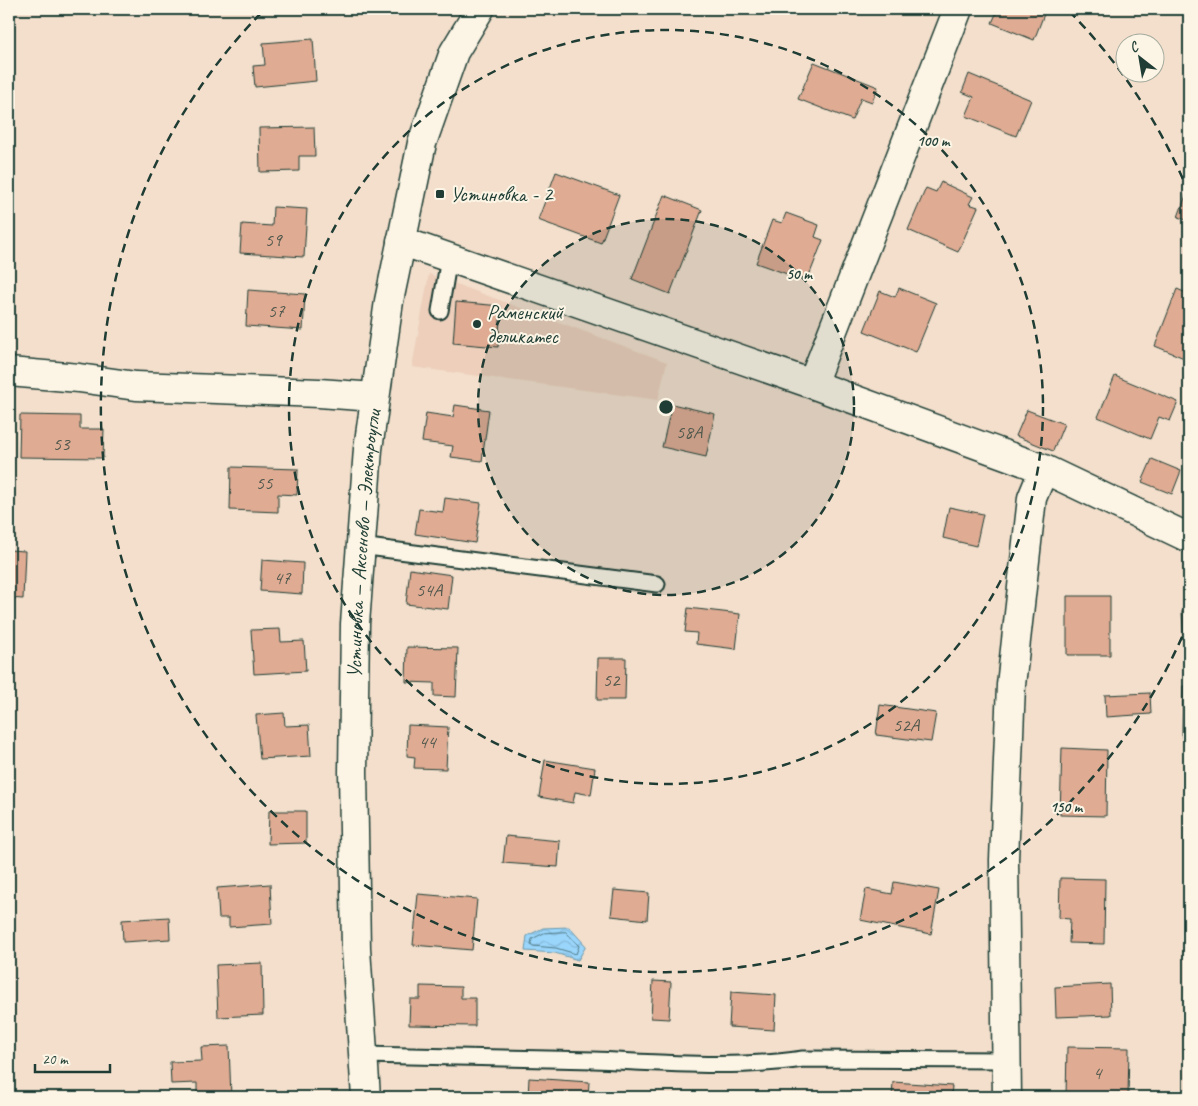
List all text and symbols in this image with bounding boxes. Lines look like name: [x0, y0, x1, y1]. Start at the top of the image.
north arrow: [1116, 32, 1166, 82]
text: С: [1126, 37, 1143, 56]
text: 100 m: [917, 132, 951, 151]
place label: Устиновка - 2: [450, 181, 554, 207]
marker: Устиновка - 2: [434, 188, 446, 200]
house number: 59: [264, 228, 283, 252]
text: 50 m: [786, 265, 813, 284]
house number: 57: [267, 299, 286, 323]
place label: Раменский деликатес: [487, 299, 564, 349]
marker: Раменский деликатес: [471, 318, 483, 330]
centre of rings: [657, 398, 675, 416]
street label: Устиновка — Аксеново — Электроугли: [341, 407, 387, 678]
house number: 58А: [676, 420, 704, 444]
house number: 53: [52, 432, 71, 456]
house number: 55: [255, 471, 274, 495]
house number: 47: [273, 566, 292, 590]
house number: 54А: [416, 578, 444, 602]
house number: 52: [602, 668, 621, 692]
house number: 52А: [893, 713, 921, 737]
house number: 44: [418, 730, 438, 754]
text: 150 m: [1050, 798, 1084, 817]
scale bar: [35, 1041, 110, 1073]
text: 20 m: [42, 1050, 69, 1069]
house number: 4: [1093, 1061, 1104, 1085]

